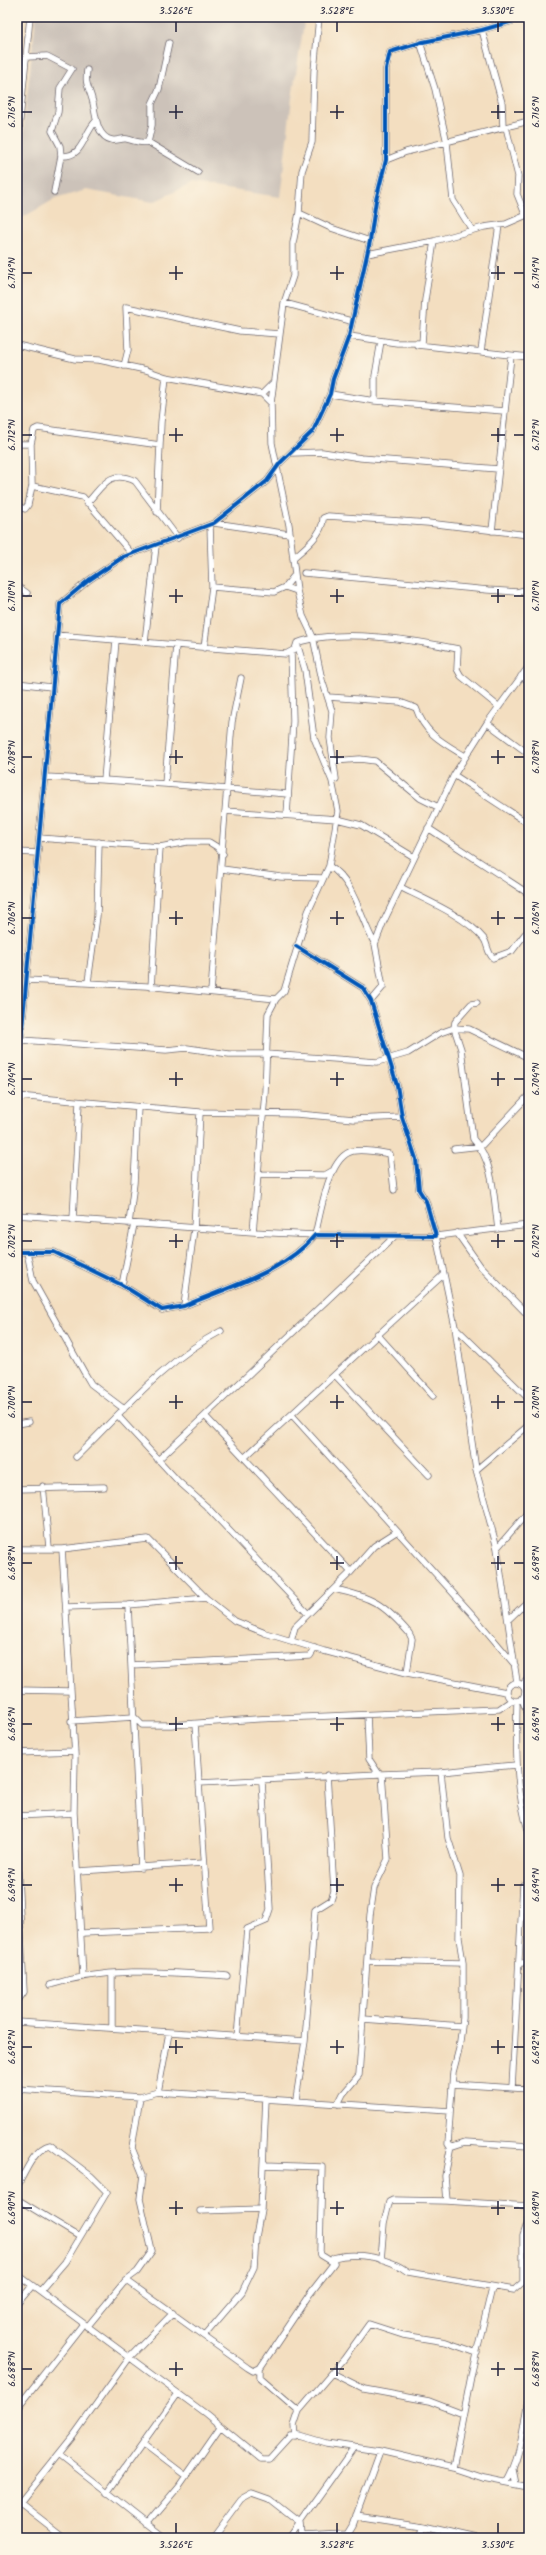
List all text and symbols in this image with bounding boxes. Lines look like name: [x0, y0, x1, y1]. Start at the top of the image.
text: 3.526°E: [159, 3, 194, 19]
text: 3.528°E: [320, 3, 355, 19]
text: 3.530°E: [481, 3, 516, 19]
text: 6.716°N: [4, 96, 20, 128]
text: 6.716°N: [528, 96, 544, 128]
text: 6.714°N: [4, 257, 20, 289]
text: 6.714°N: [528, 257, 544, 289]
text: 6.712°N: [4, 419, 20, 451]
text: 6.712°N: [528, 419, 544, 451]
text: 6.710°N: [4, 580, 20, 611]
text: 6.710°N: [528, 580, 544, 611]
text: 6.708°N: [4, 740, 20, 774]
text: 6.708°N: [528, 740, 544, 774]
text: 6.706°N: [4, 901, 20, 935]
text: 6.706°N: [528, 901, 544, 935]
text: 6.704°N: [4, 1062, 20, 1096]
text: 6.704°N: [528, 1062, 544, 1096]
text: 6.702°N: [4, 1224, 20, 1258]
text: 6.702°N: [528, 1224, 544, 1258]
text: 6.700°N: [4, 1385, 20, 1418]
text: 6.700°N: [528, 1385, 544, 1418]
text: 6.698°N: [4, 1546, 20, 1580]
text: 6.698°N: [528, 1546, 544, 1580]
text: 6.696°N: [4, 1707, 20, 1741]
text: 6.696°N: [528, 1707, 544, 1741]
text: 6.694°N: [4, 1868, 20, 1902]
text: 6.694°N: [528, 1868, 544, 1902]
text: 6.692°N: [4, 2030, 20, 2064]
text: 6.692°N: [528, 2030, 544, 2064]
text: 6.690°N: [4, 2191, 20, 2225]
text: 6.690°N: [528, 2191, 544, 2225]
text: 6.688°N: [4, 2351, 20, 2387]
text: 6.688°N: [528, 2351, 544, 2387]
text: 3.526°E: [159, 2537, 194, 2553]
text: 3.528°E: [320, 2537, 355, 2553]
text: 3.530°E: [481, 2537, 516, 2553]

